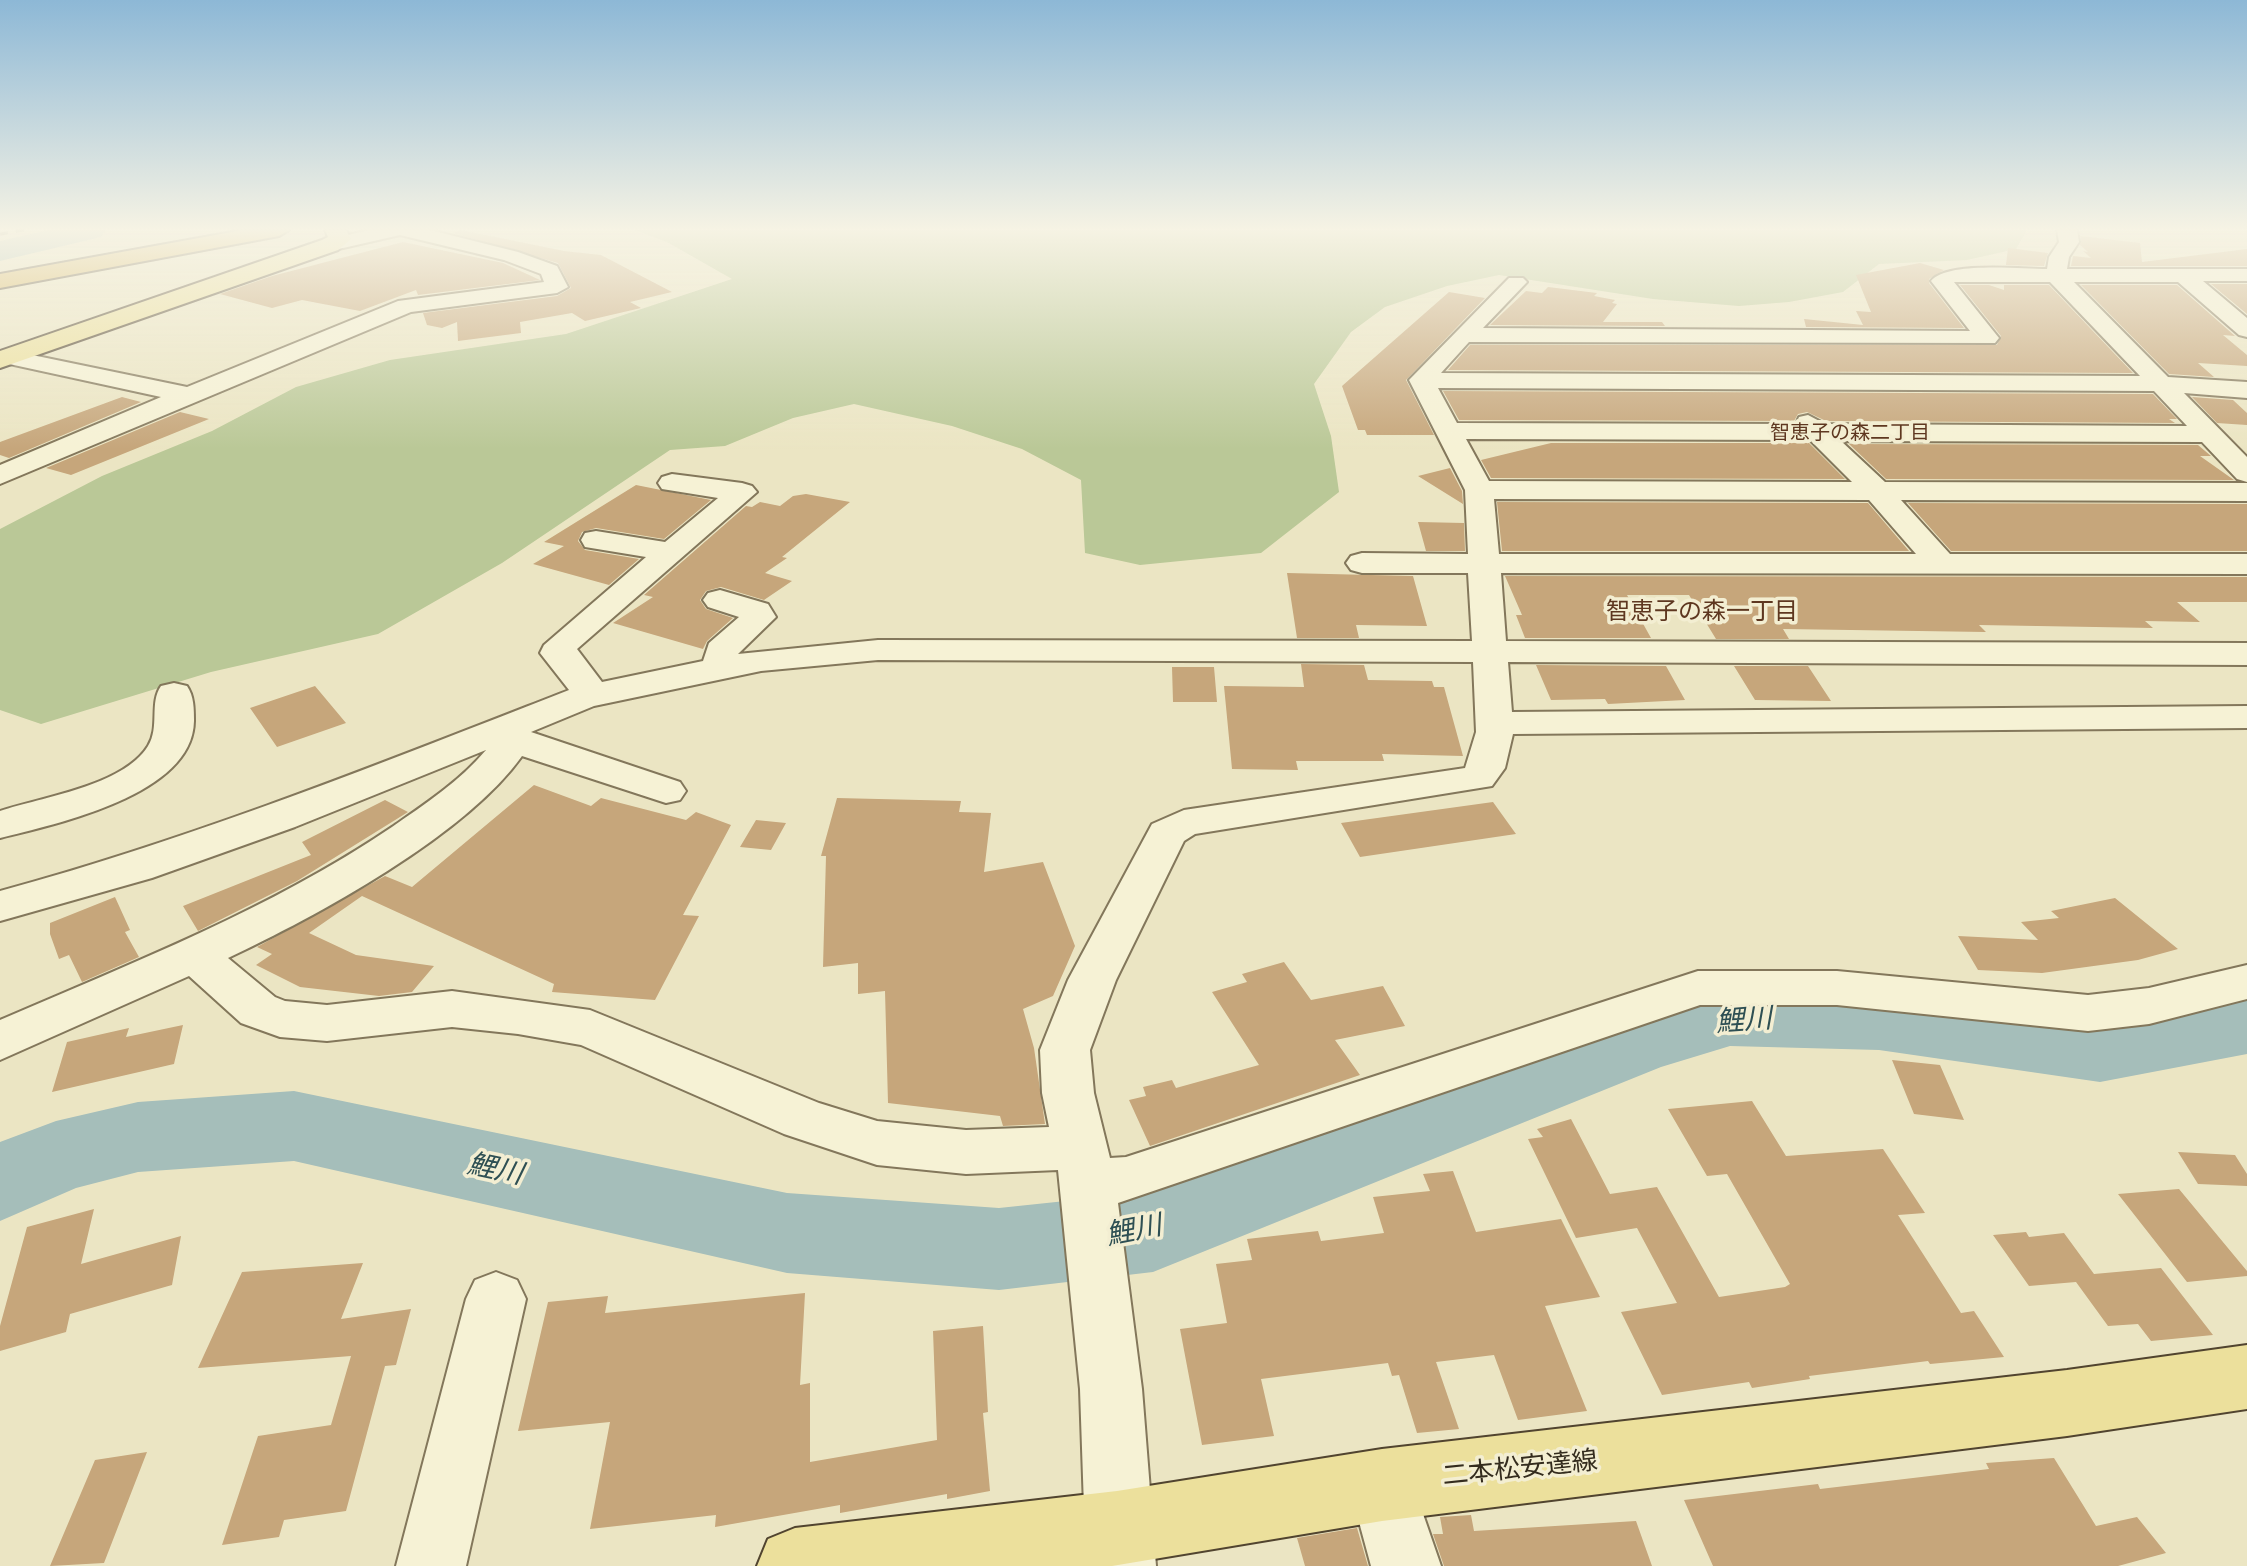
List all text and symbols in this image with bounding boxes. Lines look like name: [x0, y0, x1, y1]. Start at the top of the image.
district label: 智恵子の森二丁目: [1770, 421, 1930, 445]
district label: 智恵子の森一丁目: [1606, 598, 1798, 626]
water label: 鯉川: [1715, 1002, 1773, 1040]
water label: 鯉川: [464, 1148, 526, 1192]
water label: 鯉川: [1103, 1209, 1165, 1253]
street label: 二本松安達線: [1441, 1445, 1599, 1493]

